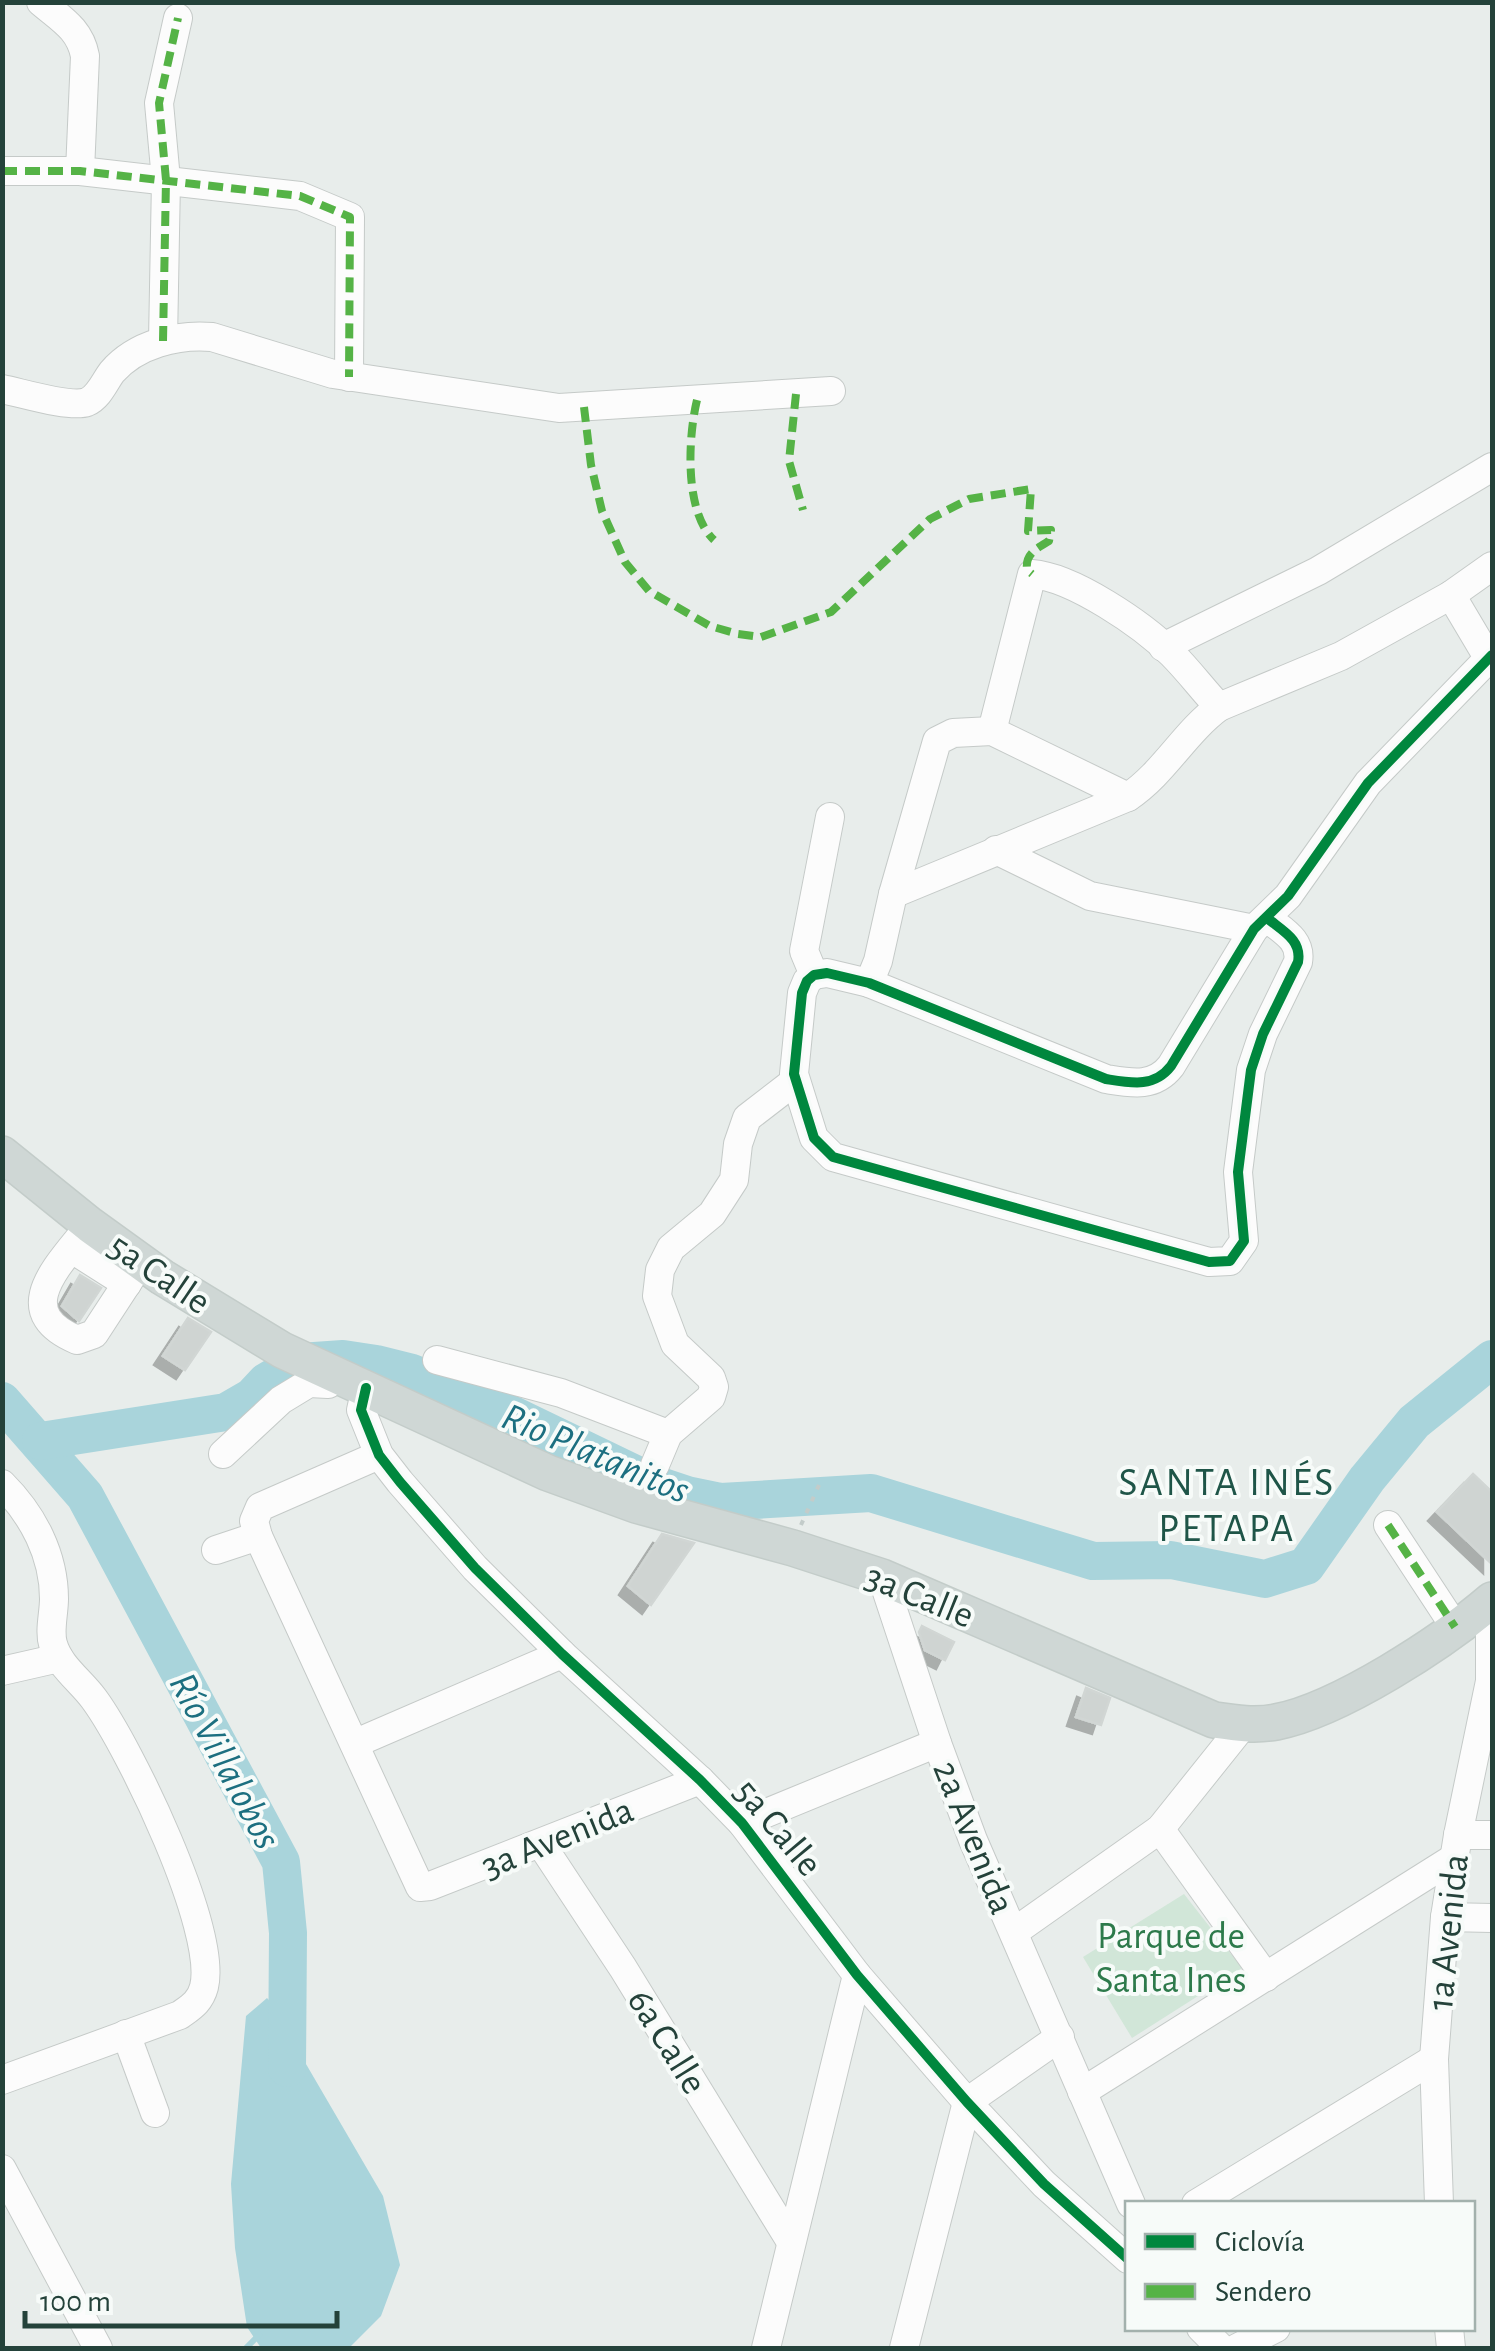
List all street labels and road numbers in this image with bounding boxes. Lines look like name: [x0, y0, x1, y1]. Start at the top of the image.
street label: 5a Calle: [101, 1227, 216, 1322]
street label: 3a Calle: [860, 1558, 979, 1636]
street label: 2a Avenida: [925, 1756, 1021, 1920]
street label: 5a Calle: [726, 1773, 828, 1884]
street label: 3a Avenida: [477, 1791, 639, 1886]
street label: 1a Avenida: [1422, 1852, 1476, 2012]
street label: 6a Calle: [620, 1983, 713, 2101]

